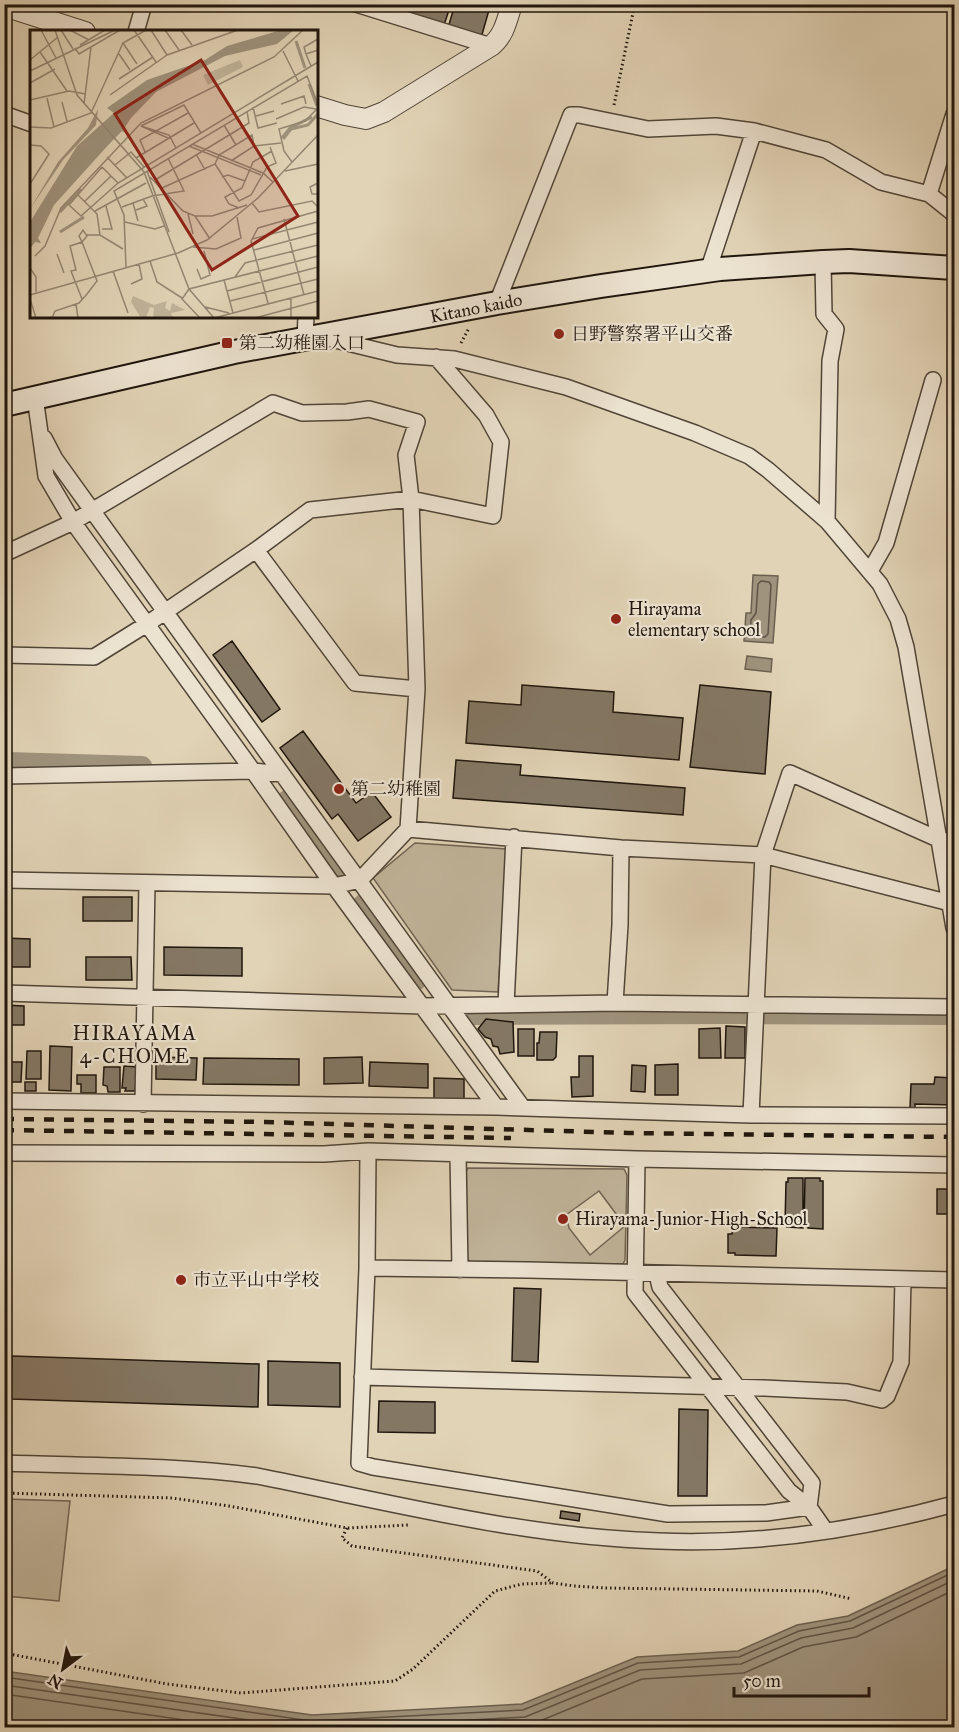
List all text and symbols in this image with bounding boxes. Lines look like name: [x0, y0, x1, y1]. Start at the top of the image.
inset map: [30, 30, 318, 318]
street label: Kitano kaido: [428, 288, 524, 328]
place label: 日野警察署平山交番: [571, 323, 733, 345]
marker: 日野警察署平山交番: [552, 327, 566, 341]
place label: 第二幼稚園入口: [239, 332, 365, 354]
marker: 第二幼稚園入口: [220, 336, 234, 350]
place label: Hirayama elementary school: [628, 598, 760, 641]
marker: Hirayama elementary school: [609, 612, 623, 626]
place label: 第二幼稚園: [351, 778, 441, 800]
marker: 第二幼稚園: [332, 782, 346, 796]
district label: HIRAYAMA 4-CHOME: [73, 1021, 197, 1068]
place label: Hirayama-Junior-High-School: [575, 1208, 808, 1231]
marker: Hirayama-Junior-High-School: [556, 1212, 570, 1226]
place label: 市立平山中学校: [193, 1269, 319, 1291]
marker: 市立平山中学校: [174, 1273, 188, 1287]
north arrow: [33, 1639, 93, 1699]
scale bar: [734, 1660, 869, 1698]
text: N: [44, 1669, 66, 1693]
text: 50 m: [743, 1670, 781, 1692]

